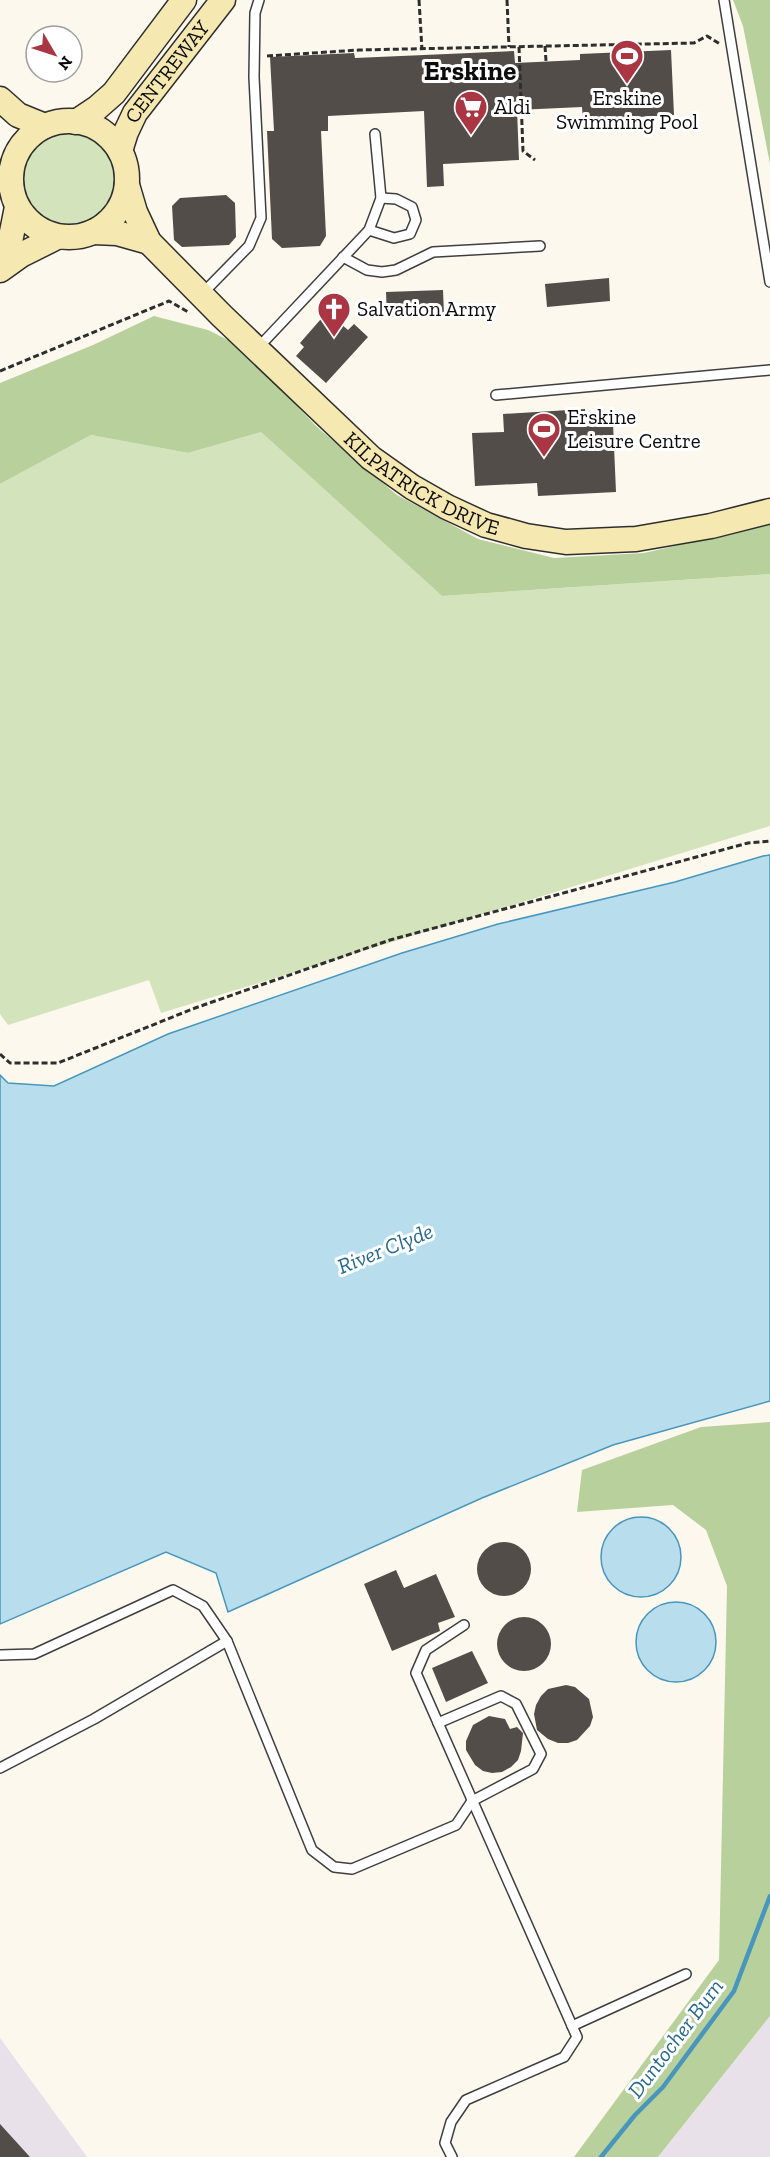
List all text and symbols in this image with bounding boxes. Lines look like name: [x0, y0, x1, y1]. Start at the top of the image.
street label: CENTREWAY: [119, 15, 214, 127]
north arrow: [24, 24, 84, 84]
sports icon: Erskine Swimming Pool: [609, 38, 645, 85]
text: N: [54, 52, 76, 74]
district label: Erskine: [424, 55, 516, 87]
place label: Erskine Swimming Pool: [556, 85, 699, 134]
supermarket icon: Aldi: [453, 89, 489, 136]
place label: Aldi: [494, 94, 531, 119]
church icon: Salvation Army: [316, 291, 352, 338]
place label: Salvation Army: [357, 296, 496, 321]
place label: Erskine Leisure Centre: [567, 404, 701, 453]
sports icon: Erskine Leisure Centre: [526, 411, 562, 458]
street label: KILPATRICK DRIVE: [339, 426, 502, 540]
water label: River Clyde: [333, 1217, 437, 1280]
water label: Duntocher Burn: [622, 1973, 729, 2103]

